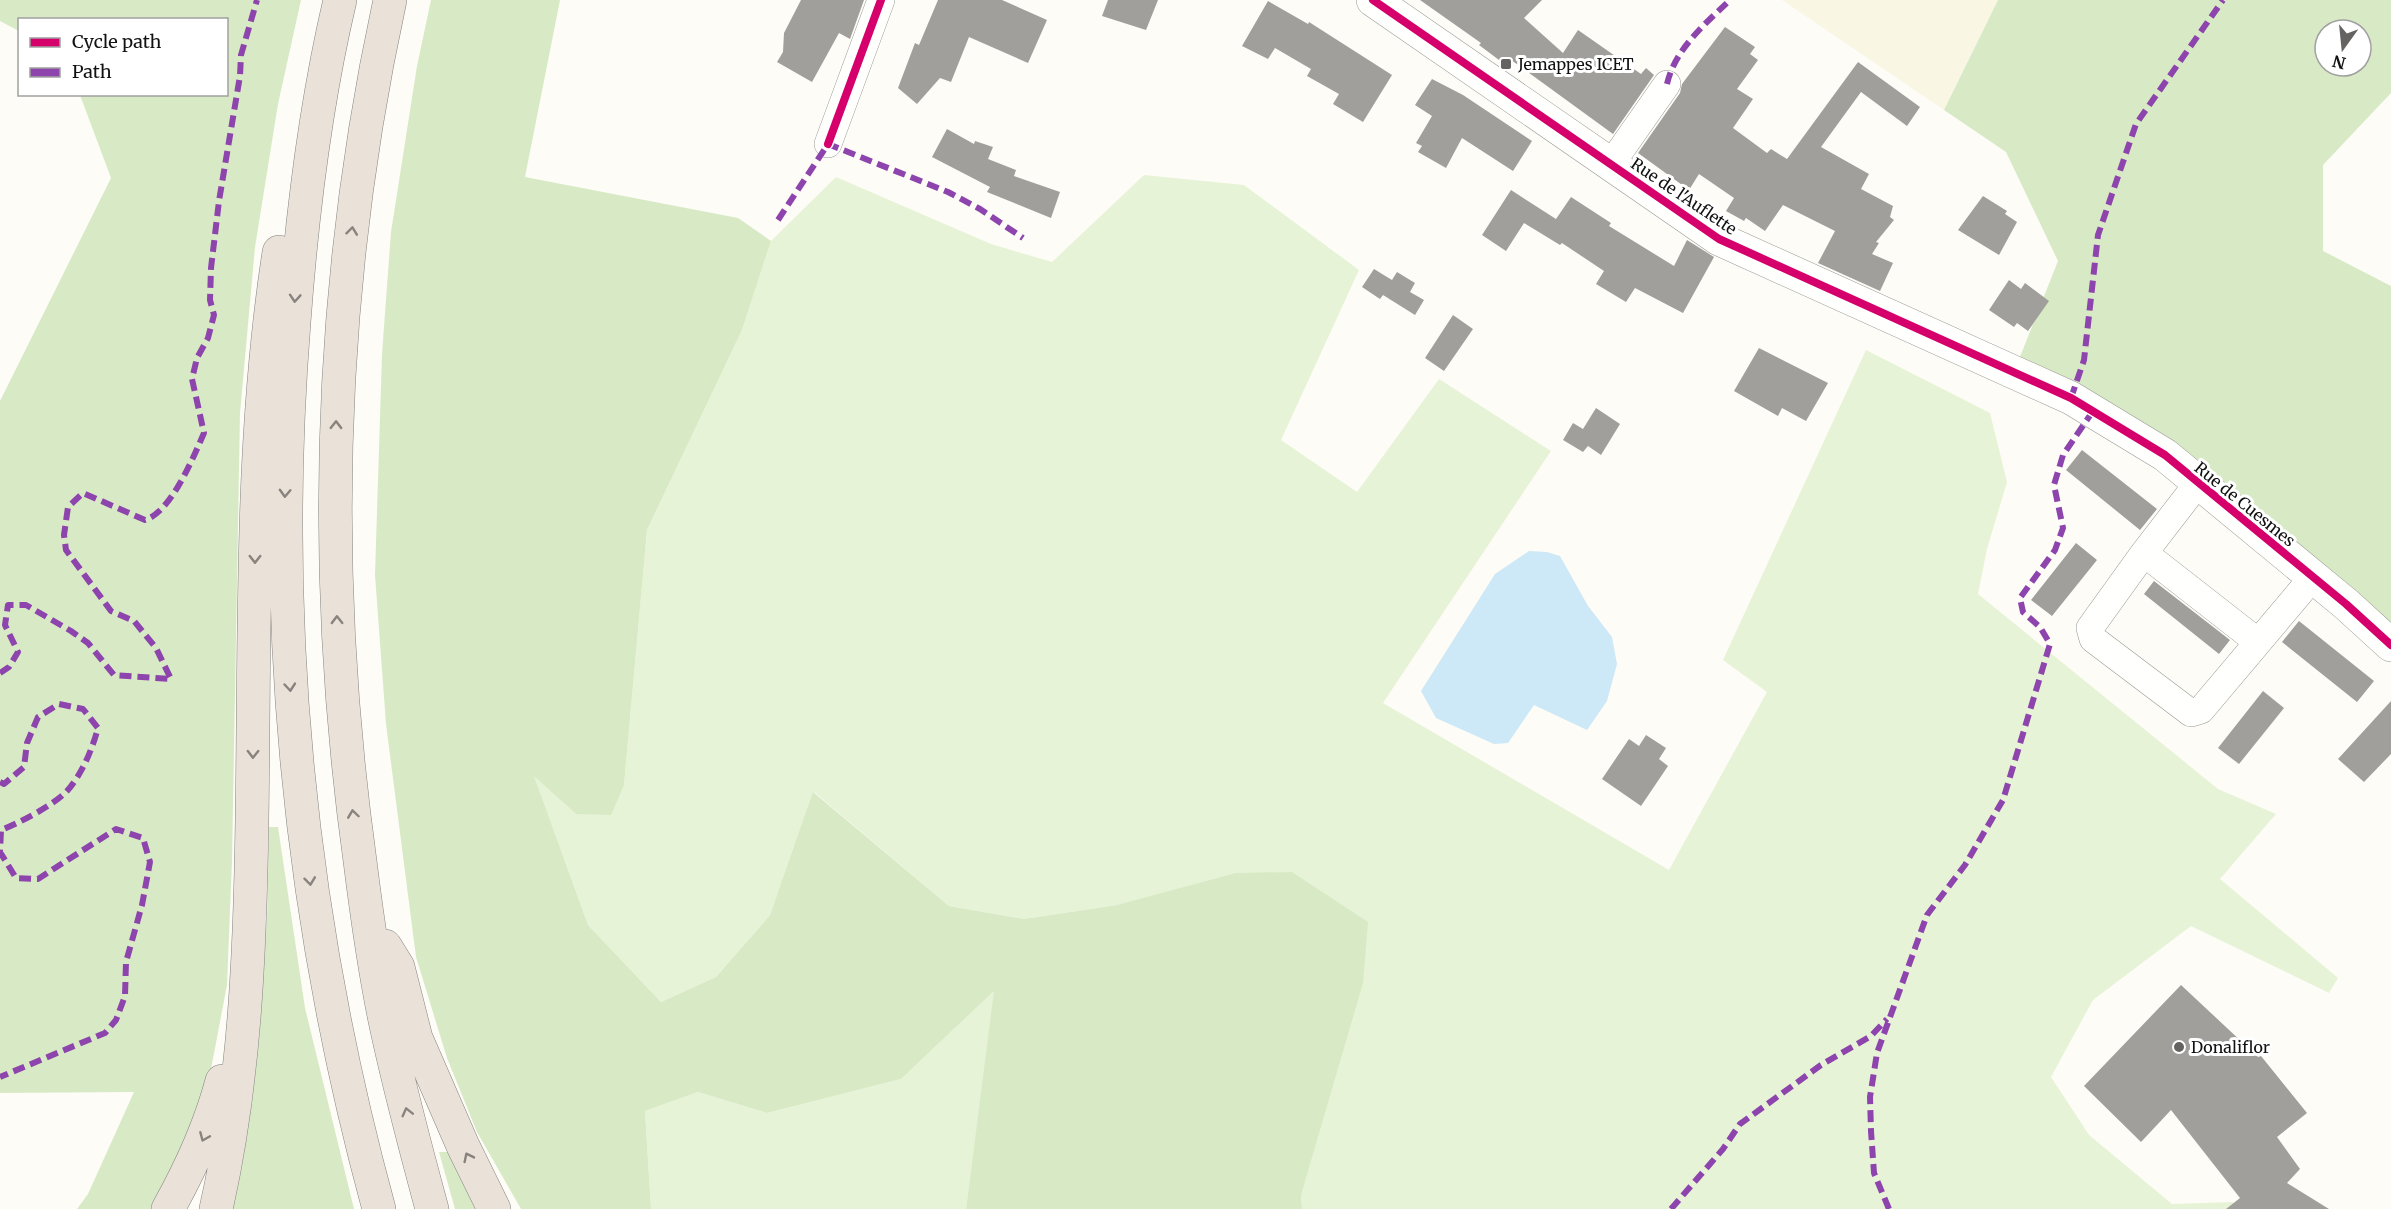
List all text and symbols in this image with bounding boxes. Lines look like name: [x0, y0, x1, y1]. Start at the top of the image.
legend: [18, 18, 228, 96]
north arrow: [2313, 18, 2373, 78]
text: Cycle path: [72, 30, 162, 53]
text: N: [2330, 51, 2348, 74]
place label: Jemappes ICET: [1517, 54, 1634, 74]
marker: Jemappes ICET: [1499, 57, 1513, 71]
text: Path: [72, 60, 112, 83]
street label: Rue de l'Auflette: [1627, 153, 1741, 239]
one-way arrow: [345, 226, 357, 235]
one-way arrow: [289, 293, 302, 302]
one-way arrow: [330, 421, 343, 430]
street label: Rue de Cuesmes: [2191, 457, 2299, 551]
one-way arrow: [278, 488, 291, 497]
one-way arrow: [249, 555, 261, 564]
one-way arrow: [330, 616, 343, 625]
one-way arrow: [283, 683, 296, 692]
one-way arrow: [247, 750, 259, 759]
one-way arrow: [348, 810, 360, 819]
one-way arrow: [303, 877, 316, 886]
place label: Donaliflor: [2191, 1037, 2270, 1057]
marker: Donaliflor: [2172, 1040, 2186, 1054]
one-way arrow: [401, 1107, 414, 1117]
one-way arrow: [199, 1131, 211, 1142]
one-way arrow: [464, 1152, 475, 1163]

